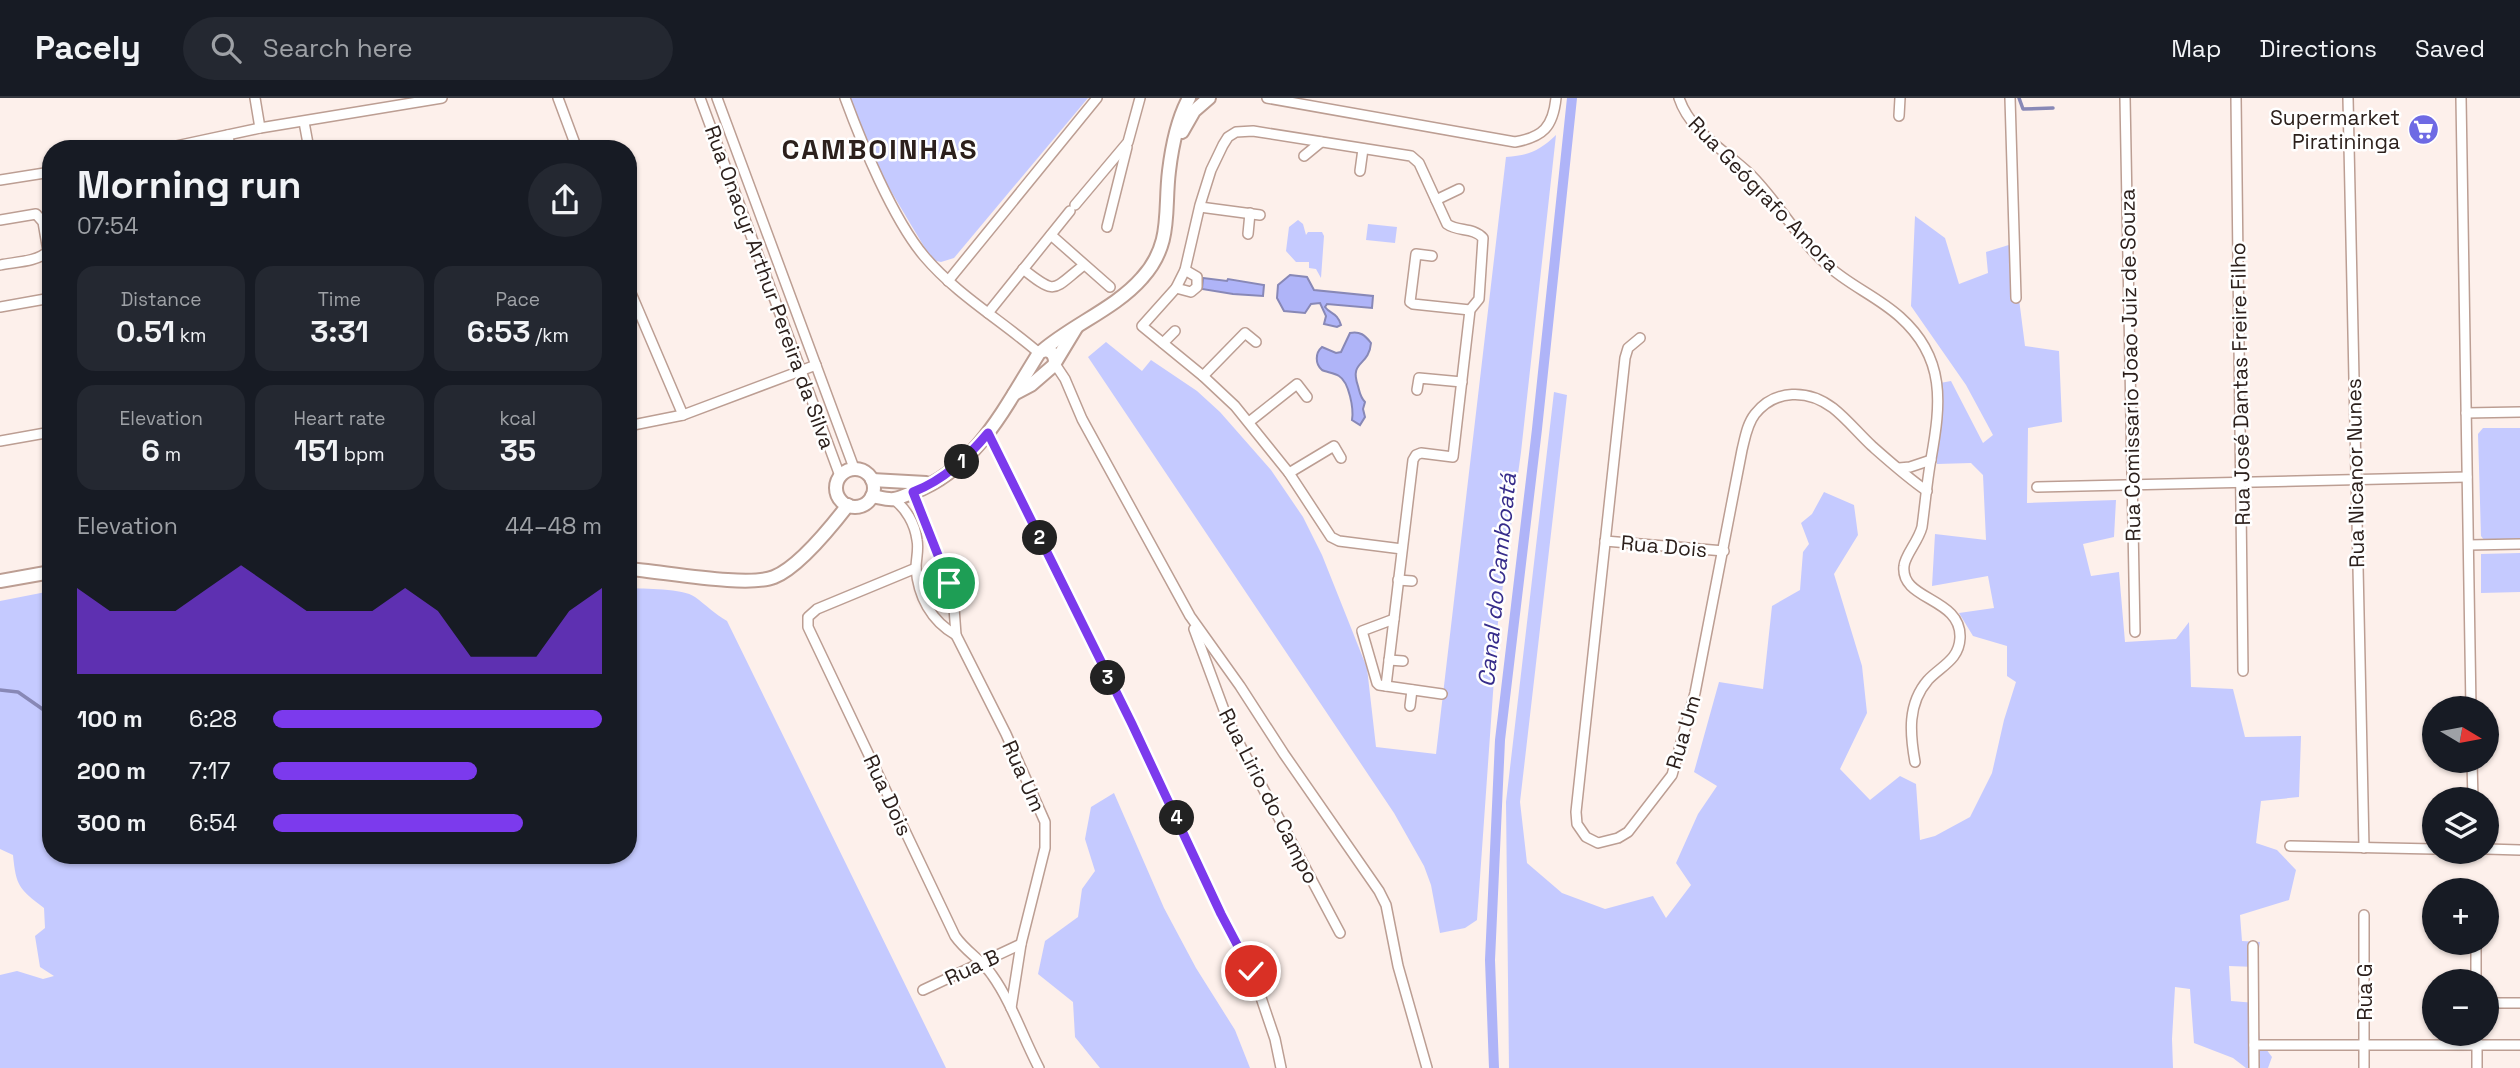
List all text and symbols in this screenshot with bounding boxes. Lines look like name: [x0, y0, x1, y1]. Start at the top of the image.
search box: [183, 17, 673, 80]
text: Pacely: [35, 27, 141, 69]
icon: search: [207, 29, 245, 67]
text: Search here: [263, 31, 413, 65]
text: Map: [2171, 33, 2221, 64]
text: Directions: [2259, 33, 2377, 64]
text: Saved: [2415, 33, 2485, 64]
place label: Supermarket Piratininga: [2270, 104, 2400, 155]
street label: Rua Geógrafo Amora: [1683, 111, 1845, 277]
supermarket icon: Supermarket Piratininga: [2406, 112, 2440, 146]
street label: Rua Onacyr Arthur Pereira da Silva: [699, 121, 841, 453]
district label: CAMBOINHAS: [781, 131, 979, 167]
text: Morning run: [77, 161, 302, 209]
button: share: [528, 163, 602, 237]
street label: Rua Comissario Joao Juiz de Souza: [2113, 188, 2147, 542]
text: 07:54: [77, 211, 138, 241]
street label: Rua José Dantas Freire Filho: [2224, 242, 2256, 526]
text: Distance: [121, 287, 202, 312]
text: Time: [318, 287, 361, 312]
text: Pace: [496, 287, 540, 312]
text: 0.51: [116, 312, 175, 351]
text: 3:31: [310, 312, 369, 351]
text: 6:53: [467, 312, 530, 351]
text: km: [175, 323, 206, 348]
text: /km: [530, 323, 569, 348]
street label: Rua Nicanor Nunes: [2340, 378, 2370, 568]
text: Elevation: [120, 406, 203, 431]
text: Heart rate: [293, 406, 386, 431]
text: kcal: [499, 406, 536, 431]
text: 6: [141, 431, 160, 470]
text: 151: [294, 431, 339, 470]
text: 35: [500, 431, 536, 470]
text: m: [160, 442, 181, 467]
text: bpm: [339, 442, 385, 467]
pin: 1: [944, 444, 979, 480]
text: 1: [957, 449, 966, 474]
water label: Canal do Camboatá: [1471, 471, 1523, 688]
text: Elevation: [77, 511, 178, 541]
text: 44–48 m: [505, 511, 602, 541]
pin: 2: [1023, 520, 1058, 556]
text: 2: [1034, 525, 1045, 550]
street label: Rua Dois: [1620, 529, 1708, 563]
pin: [919, 553, 979, 613]
icon: arrive: [930, 564, 968, 602]
pin: 3: [1090, 660, 1126, 696]
text: 3: [1102, 665, 1113, 690]
street label: Rua Um: [1660, 692, 1706, 772]
north arrow: [2422, 696, 2499, 774]
map controls: [2422, 696, 2499, 1046]
text: 100 m: [77, 704, 143, 734]
text: 6:28: [189, 704, 237, 734]
street label: Rua Lirio do Campo: [1213, 704, 1325, 888]
street label: Rua Um: [996, 736, 1052, 816]
street label: Rua Dois: [857, 750, 919, 840]
text: 200 m: [77, 756, 146, 786]
text: 7:17: [189, 756, 230, 786]
button: layers: [2422, 787, 2499, 864]
pin: 4: [1160, 800, 1194, 836]
text: 4: [1170, 805, 1183, 830]
text: 300 m: [77, 808, 146, 838]
text: 6:54: [189, 808, 237, 838]
button: +: [2422, 878, 2499, 955]
pin: [1221, 941, 1281, 1001]
street label: Rua B: [940, 943, 1004, 991]
icon: check: [1232, 952, 1270, 990]
street label: Rua G: [2351, 963, 2378, 1021]
button: −: [2422, 969, 2499, 1046]

